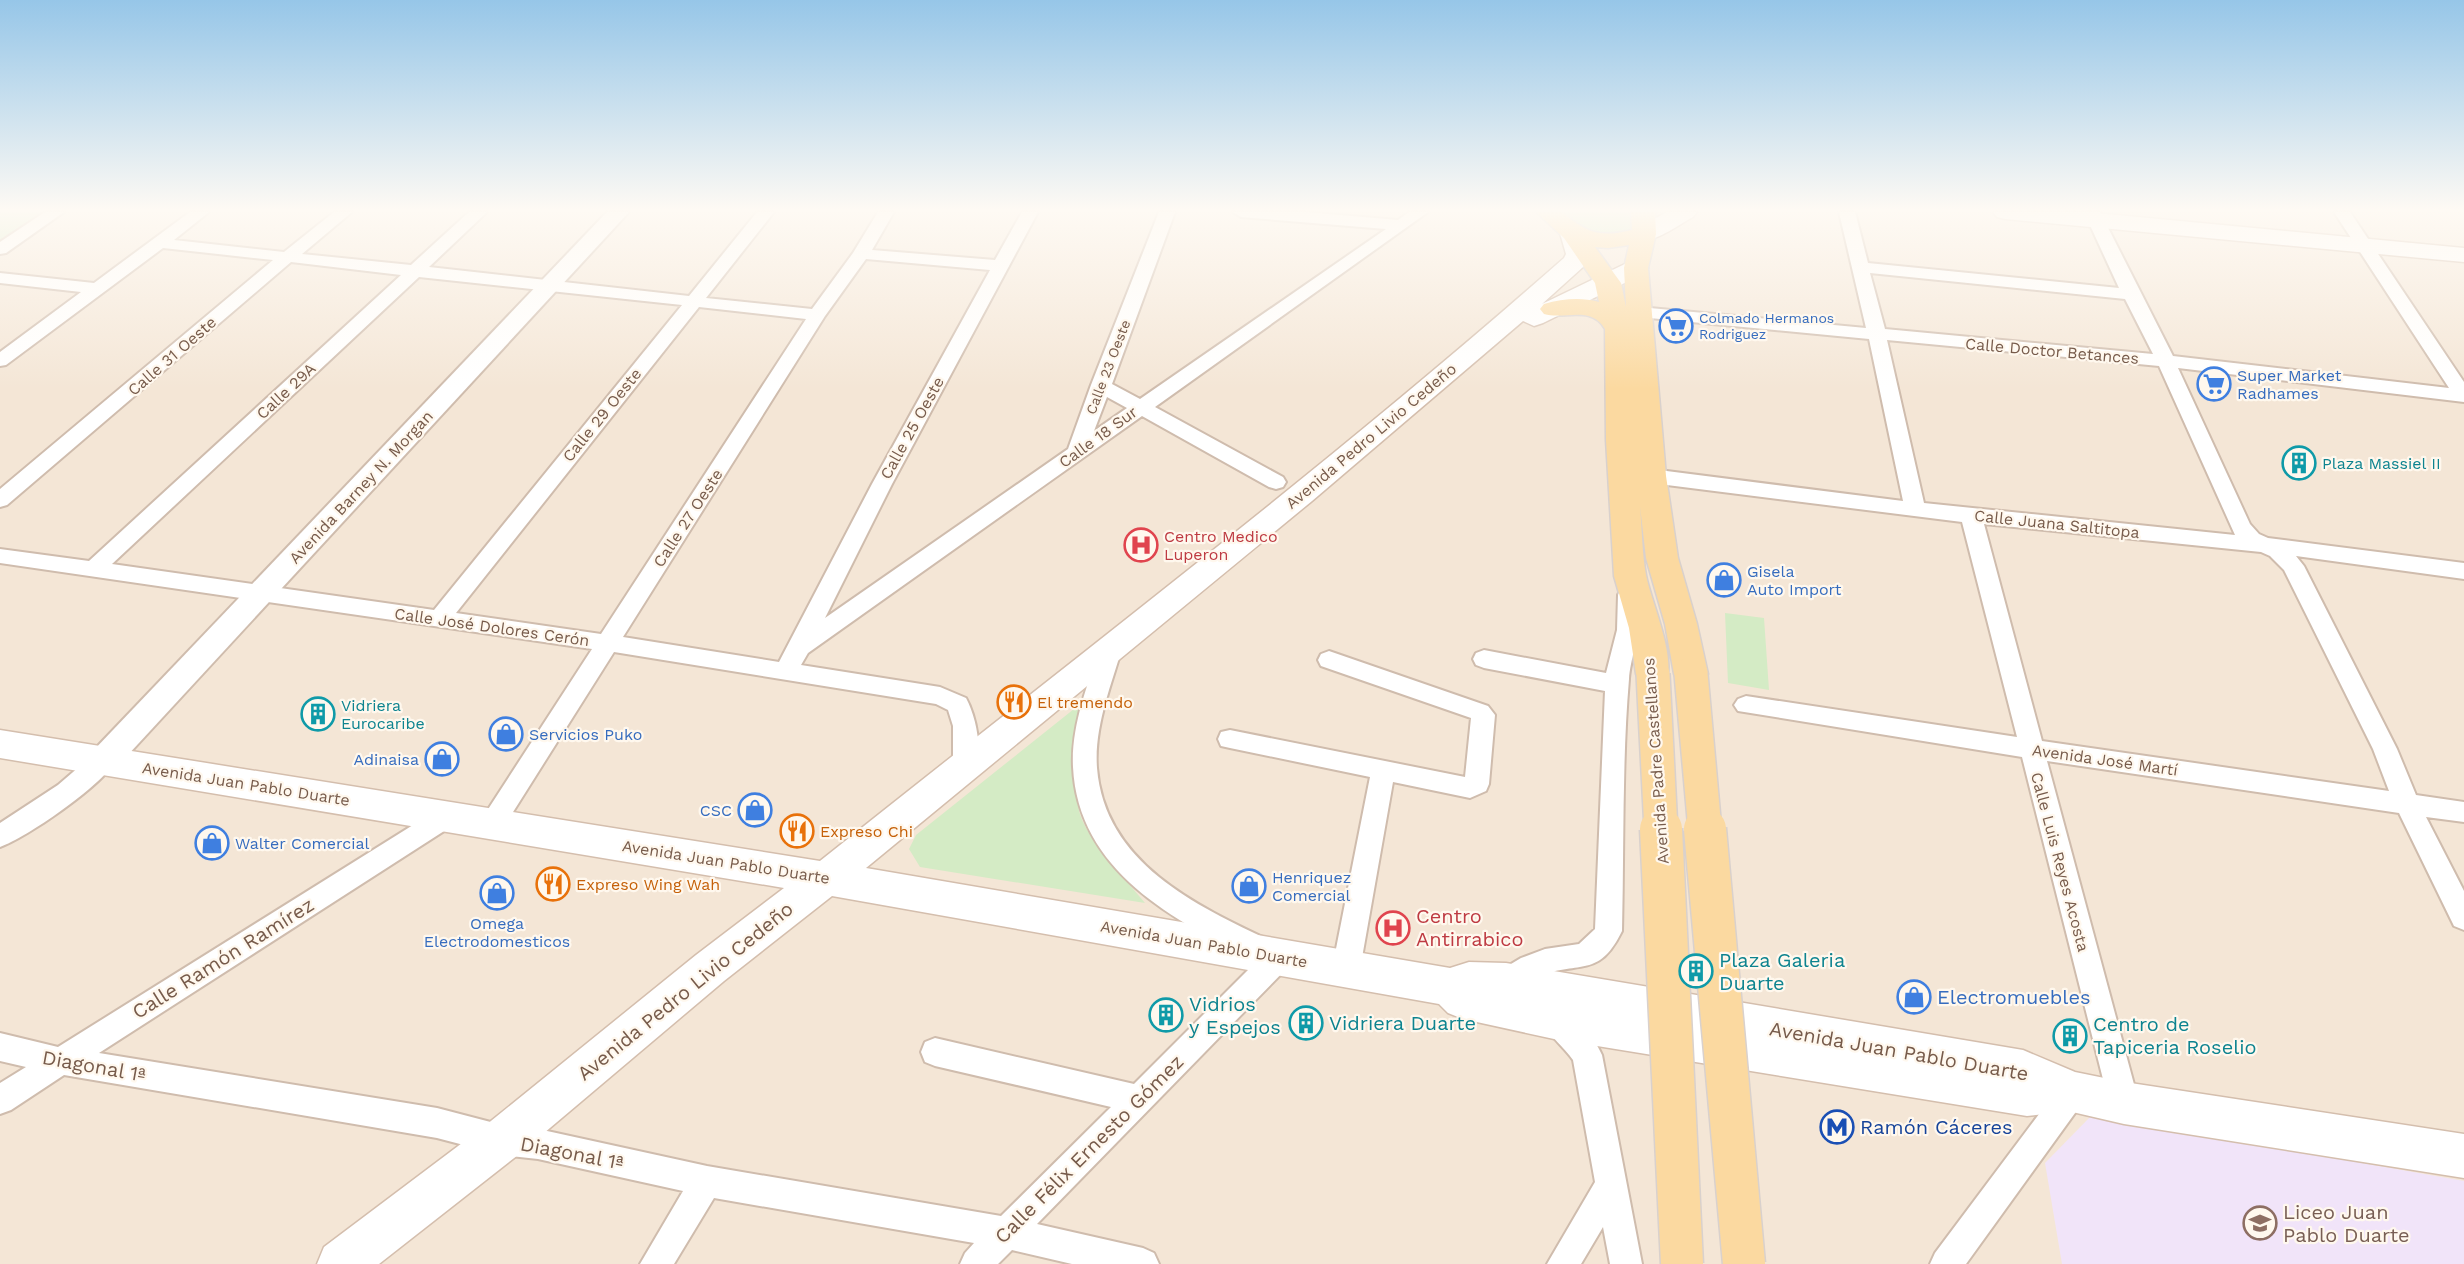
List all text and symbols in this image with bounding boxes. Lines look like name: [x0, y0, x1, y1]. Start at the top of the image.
supermarket icon: Colmado Hermanos Rodriguez: [1658, 308, 1694, 344]
place label: Colmado Hermanos Rodriguez: [1699, 310, 1834, 342]
street label: Calle 31 Oeste: [124, 312, 220, 400]
street label: Calle 23 Oeste: [1083, 317, 1133, 417]
street label: Calle Doctor Betances: [1964, 334, 2140, 368]
street label: Calle 29A: [252, 358, 320, 423]
street label: Avenida Pedro Livio Cedeño: [1282, 359, 1460, 513]
street label: Calle 29 Oeste: [559, 364, 645, 466]
supermarket icon: Super Market Radhames: [2196, 366, 2232, 402]
place label: Super Market Radhames: [2237, 366, 2342, 403]
street label: Calle 25 Oeste: [876, 373, 948, 483]
street label: Calle 18 Sur: [1055, 402, 1141, 472]
street label: Avenida Barney N. Morgan: [285, 407, 437, 567]
building icon: Plaza Massiel II: [2281, 445, 2317, 481]
place label: Plaza Massiel II: [2322, 454, 2441, 473]
street label: Calle 27 Oeste: [649, 465, 727, 571]
street label: Calle Juana Saltitopa: [1973, 506, 2141, 542]
hospital icon: Centro Medico Luperon: [1123, 527, 1159, 563]
place label: Centro Medico Luperon: [1164, 527, 1278, 564]
shop icon: Gisela Auto Import: [1706, 562, 1742, 598]
place label: Gisela Auto Import: [1747, 562, 1842, 599]
street label: Calle José Dolores Cerón: [393, 604, 591, 650]
street label: Avenida Padre Castellanos: [1639, 657, 1673, 865]
restaurant icon: El tremendo: [996, 684, 1032, 720]
place label: El tremendo: [1037, 693, 1133, 712]
building icon: Vidriera Eurocaribe: [300, 696, 336, 732]
place label: Vidriera Eurocaribe: [341, 696, 425, 733]
shop icon: Servicios Puko: [488, 716, 524, 752]
place label: Servicios Puko: [529, 725, 642, 744]
street label: Avenida José Martí: [2031, 740, 2179, 780]
shop icon: Adinaisa: [424, 741, 460, 777]
place label: Adinaisa: [354, 750, 419, 769]
street label: Avenida Juan Pablo Duarte: [141, 758, 351, 810]
street label: Calle Luis Reyes Acosta: [2027, 770, 2093, 954]
shop icon: CSC: [737, 792, 773, 828]
place label: CSC: [700, 801, 732, 820]
restaurant icon: Expreso Chi: [779, 813, 815, 849]
place label: Expreso Chi: [820, 822, 913, 841]
shop icon: Walter Comercial: [194, 825, 230, 861]
place label: Walter Comercial: [235, 834, 370, 853]
street label: Avenida Juan Pablo Duarte: [621, 836, 831, 888]
restaurant icon: Expreso Wing Wah: [535, 866, 571, 902]
shop icon: Henriquez Comercial: [1231, 868, 1267, 904]
place label: Henriquez Comercial: [1272, 868, 1351, 905]
shop icon: Omega Electrodomesticos: [479, 875, 515, 911]
place label: Expreso Wing Wah: [576, 875, 720, 894]
street label: Calle Ramón Ramírez: [128, 892, 318, 1024]
street label: Avenida Pedro Livio Cedeño: [572, 896, 798, 1086]
place label: Centro Antirrabico: [1416, 904, 1524, 951]
hospital icon: Centro Antirrabico: [1375, 910, 1411, 946]
place label: Omega Electrodomesticos: [424, 914, 570, 951]
street label: Avenida Juan Pablo Duarte: [1099, 916, 1309, 972]
place label: Plaza Galeria Duarte: [1719, 948, 1845, 995]
building icon: Plaza Galeria Duarte: [1678, 953, 1714, 989]
shop icon: Electromuebles: [1896, 979, 1932, 1015]
place label: Electromuebles: [1937, 985, 2091, 1009]
place label: Vidrios y Espejos: [1189, 992, 1281, 1039]
building icon: Vidrios y Espejos: [1148, 997, 1184, 1033]
building icon: Vidriera Duarte: [1288, 1005, 1324, 1041]
place label: Vidriera Duarte: [1329, 1011, 1476, 1035]
place label: Centro de Tapiceria Roselio: [2093, 1012, 2257, 1059]
street label: Avenida Juan Pablo Duarte: [1768, 1016, 2030, 1086]
building icon: Centro de Tapiceria Roselio: [2052, 1018, 2088, 1054]
street label: Diagonal 1ª: [40, 1045, 148, 1087]
street label: Calle Félix Ernesto Gómez: [990, 1050, 1188, 1248]
metro station icon: Ramón Cáceres: [1819, 1109, 1855, 1145]
place label: Ramón Cáceres: [1860, 1115, 2013, 1139]
street label: Diagonal 1ª: [518, 1131, 626, 1175]
place label: Liceo Juan Pablo Duarte: [2283, 1200, 2410, 1247]
school or university icon: Liceo Juan Pablo Duarte: [2242, 1205, 2278, 1241]

